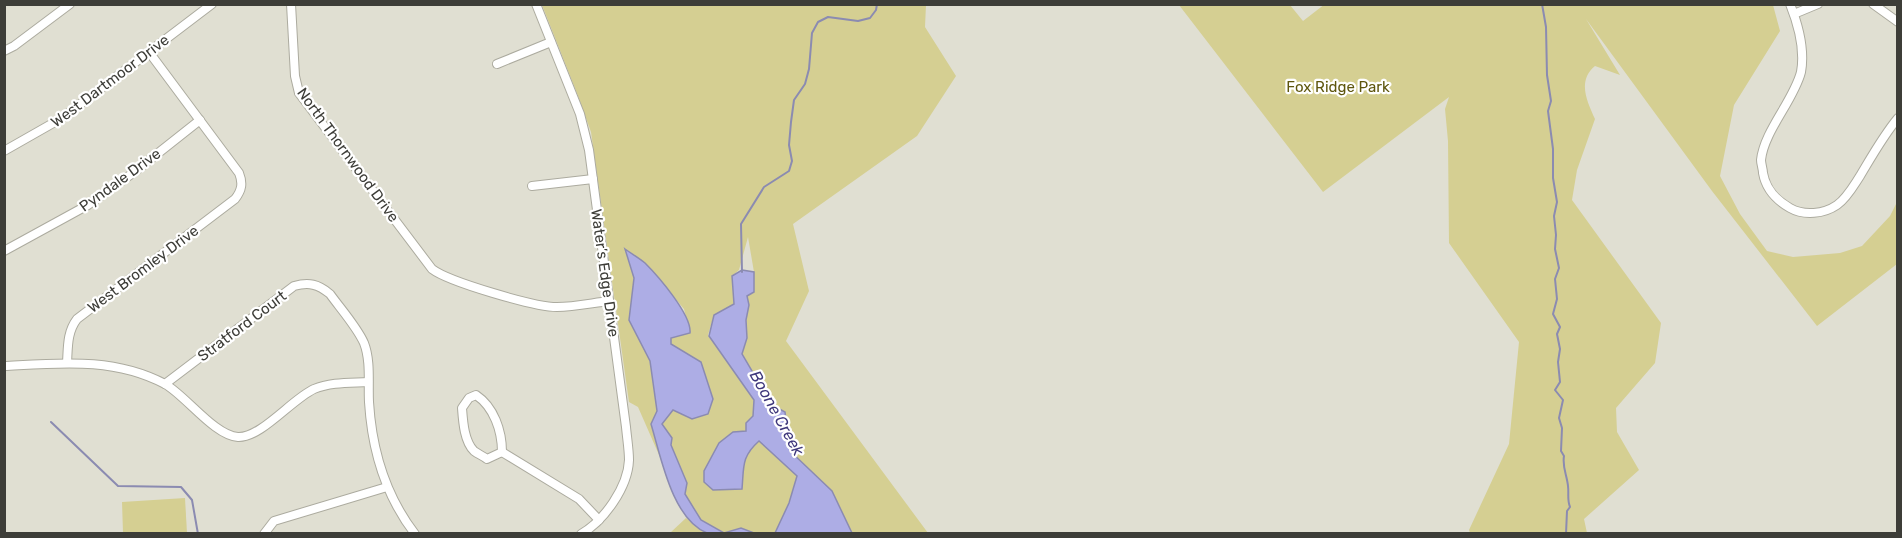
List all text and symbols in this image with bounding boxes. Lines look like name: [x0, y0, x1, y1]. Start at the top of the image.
street label: West Dartmoor Drive: [47, 31, 173, 131]
park label: Fox Ridge Park: [1286, 78, 1390, 96]
street label: North Thornwood Drive: [293, 84, 403, 226]
street label: Pyndale Drive: [76, 144, 164, 216]
street label: Water’s Edge Drive: [587, 208, 623, 338]
street label: West Bromley Drive: [84, 221, 202, 317]
street label: Stratford Court: [194, 287, 290, 365]
water label: Boone Creek: [746, 367, 809, 460]

